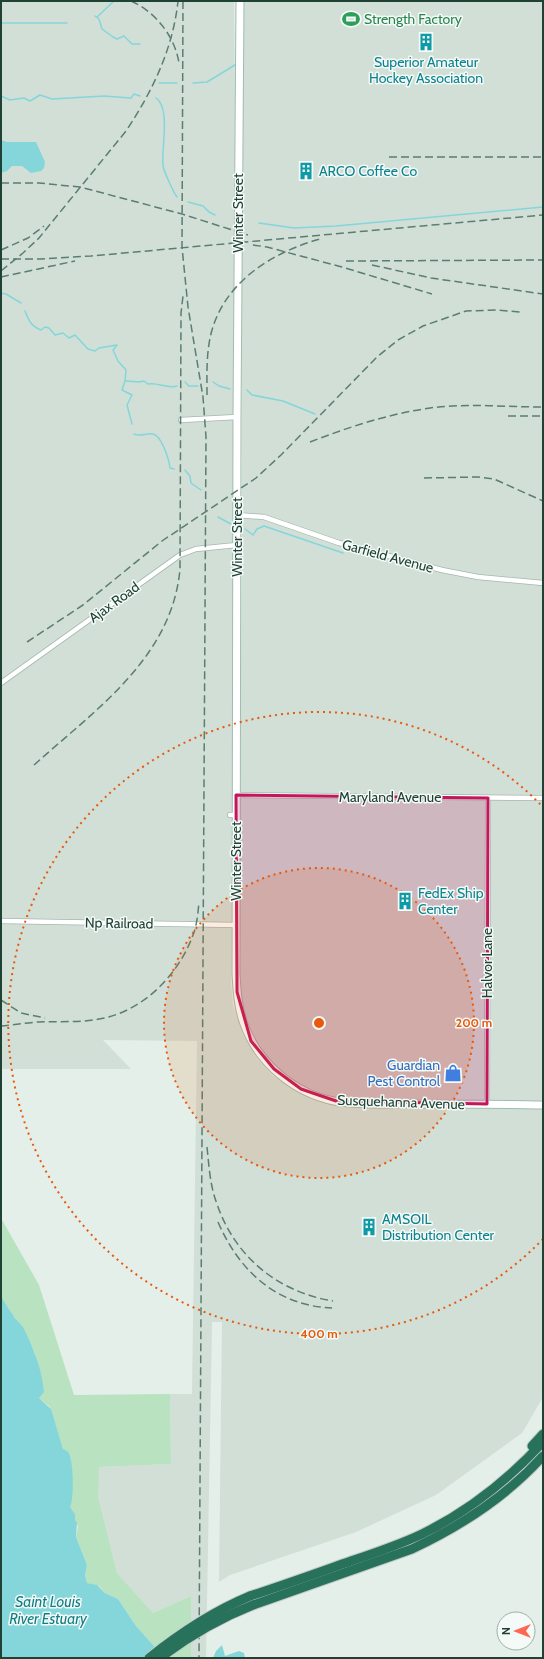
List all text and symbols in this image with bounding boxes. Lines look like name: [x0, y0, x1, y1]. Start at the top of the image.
sports icon: Strength Factory: [341, 9, 361, 29]
place label: Strength Factory: [364, 10, 462, 28]
building icon: Superior Amateur Hockey Association: [416, 32, 436, 52]
place label: Superior Amateur Hockey Association: [369, 53, 483, 87]
building icon: ARCO Coffee Co: [296, 161, 316, 181]
place label: ARCO Coffee Co: [319, 162, 418, 180]
street label: Winter Street: [229, 173, 247, 253]
street label: Winter Street: [228, 497, 246, 577]
street label: Garfield Avenue: [340, 535, 436, 577]
street label: Ajax Road: [85, 578, 143, 626]
street label: Maryland Avenue: [339, 788, 441, 806]
street label: Winter Street: [227, 821, 245, 901]
place label: FedEx Ship Center: [418, 884, 484, 918]
building icon: FedEx Ship Center: [395, 891, 415, 911]
street label: Np Railroad: [85, 913, 153, 933]
street label: Halvor Lane: [478, 928, 496, 998]
text: 200 m: [456, 1015, 492, 1030]
centre of rings: [312, 1016, 326, 1030]
place label: Guardian Pest Control: [368, 1056, 441, 1090]
shop icon: Guardian Pest Control: [443, 1063, 463, 1083]
street label: Susquehanna Avenue: [337, 1091, 465, 1113]
place label: AMSOIL Distribution Center: [382, 1210, 495, 1244]
building icon: AMSOIL Distribution Center: [359, 1217, 379, 1237]
text: 400 m: [300, 1326, 338, 1341]
water label: Saint Louis River Estuary: [9, 1593, 88, 1628]
north arrow: [496, 1611, 536, 1651]
text: N: [499, 1627, 513, 1635]

